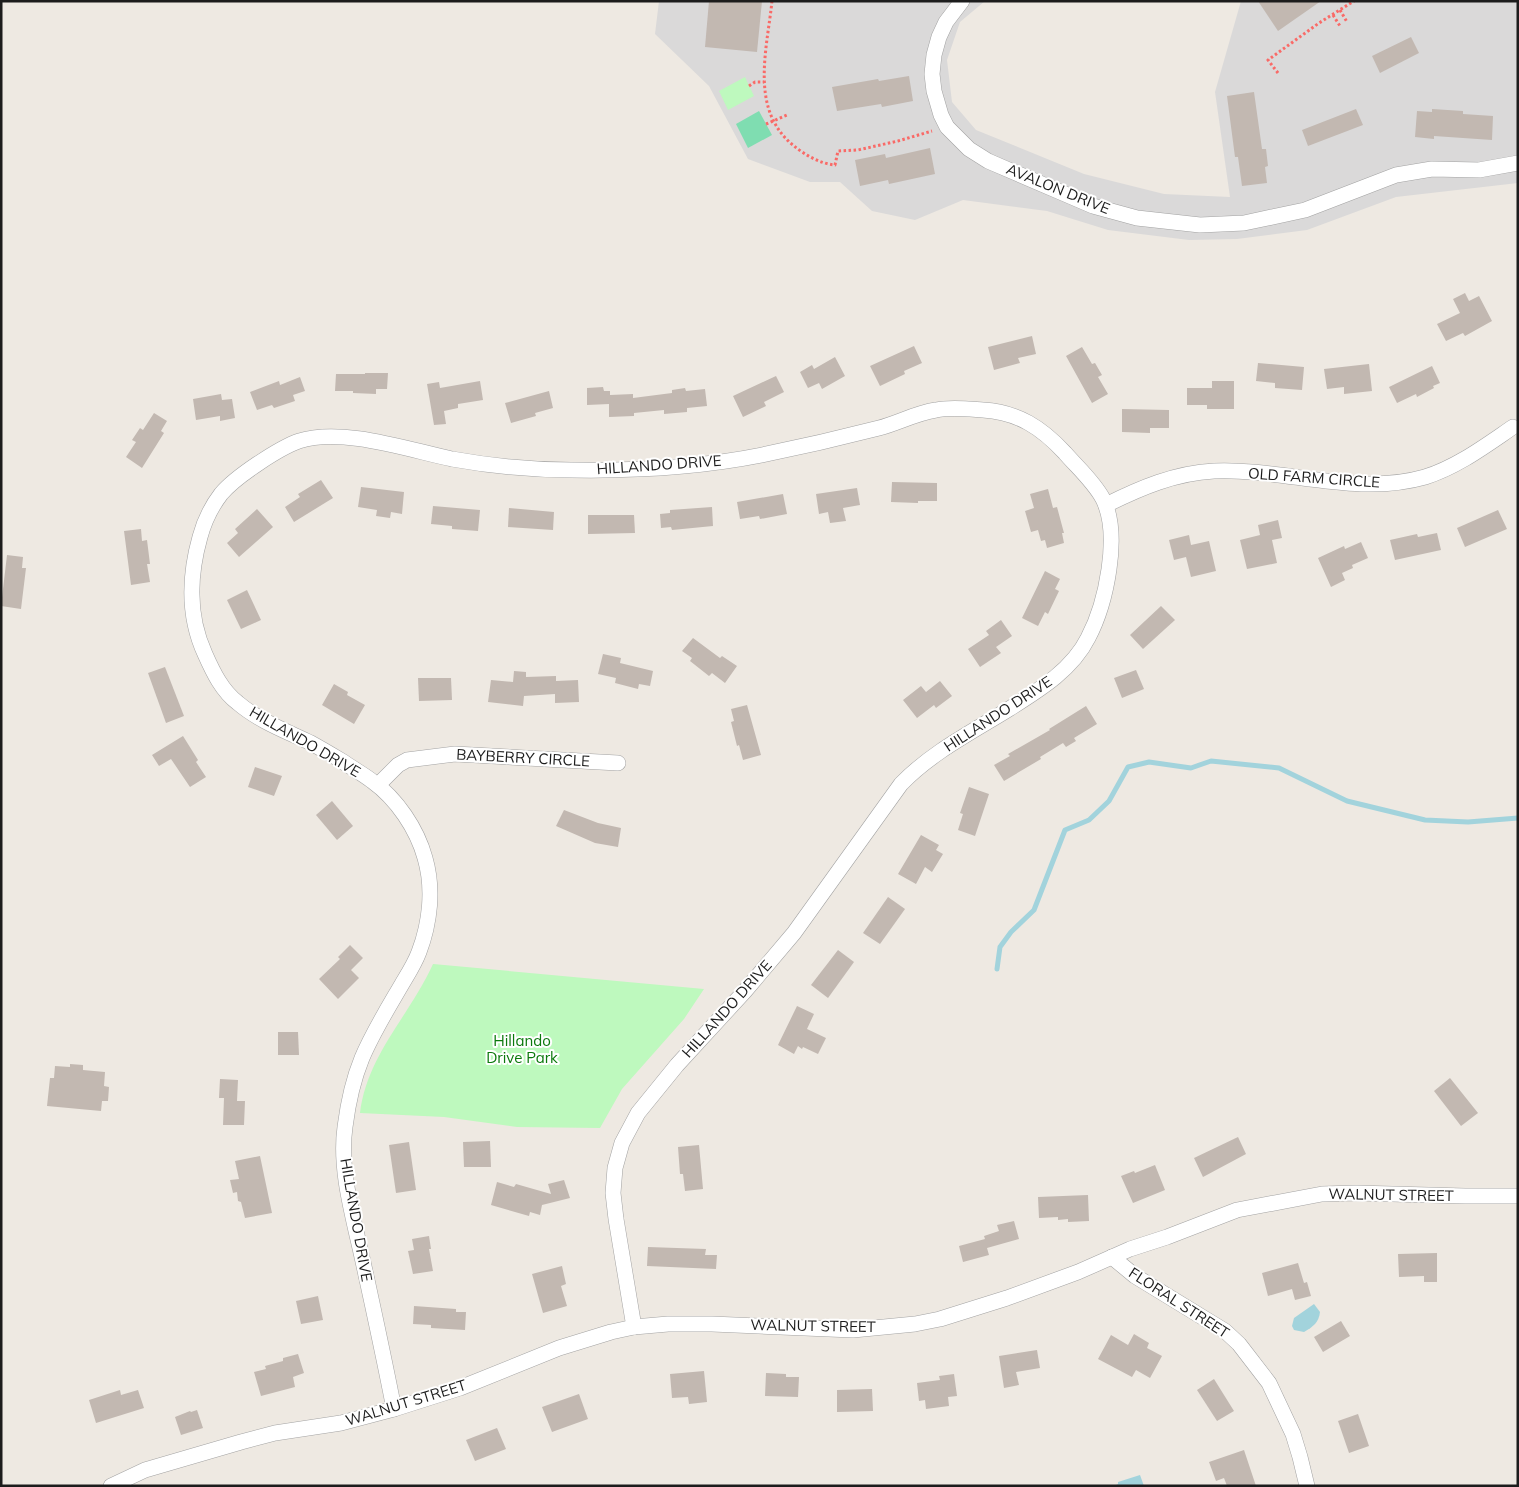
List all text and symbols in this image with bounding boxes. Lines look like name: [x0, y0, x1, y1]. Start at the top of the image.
street label: AVALON DRIVE: [1004, 159, 1113, 218]
street label: HILLANDO DRIVE: [596, 451, 722, 478]
street label: OLD FARM CIRCLE: [1247, 463, 1381, 492]
street label: HILLANDO DRIVE: [940, 671, 1056, 756]
street label: HILLANDO DRIVE: [246, 702, 364, 781]
street label: BAYBERRY CIRCLE: [456, 745, 591, 770]
street label: HILLANDO DRIVE: [678, 956, 776, 1062]
park label: Hillando Drive Park: [486, 1031, 558, 1067]
street label: HILLANDO DRIVE: [336, 1157, 377, 1283]
street label: WALNUT STREET: [1328, 1184, 1454, 1205]
street label: FLORAL STREET: [1125, 1263, 1233, 1342]
street label: WALNUT STREET: [750, 1315, 876, 1336]
street label: WALNUT STREET: [343, 1375, 469, 1430]

